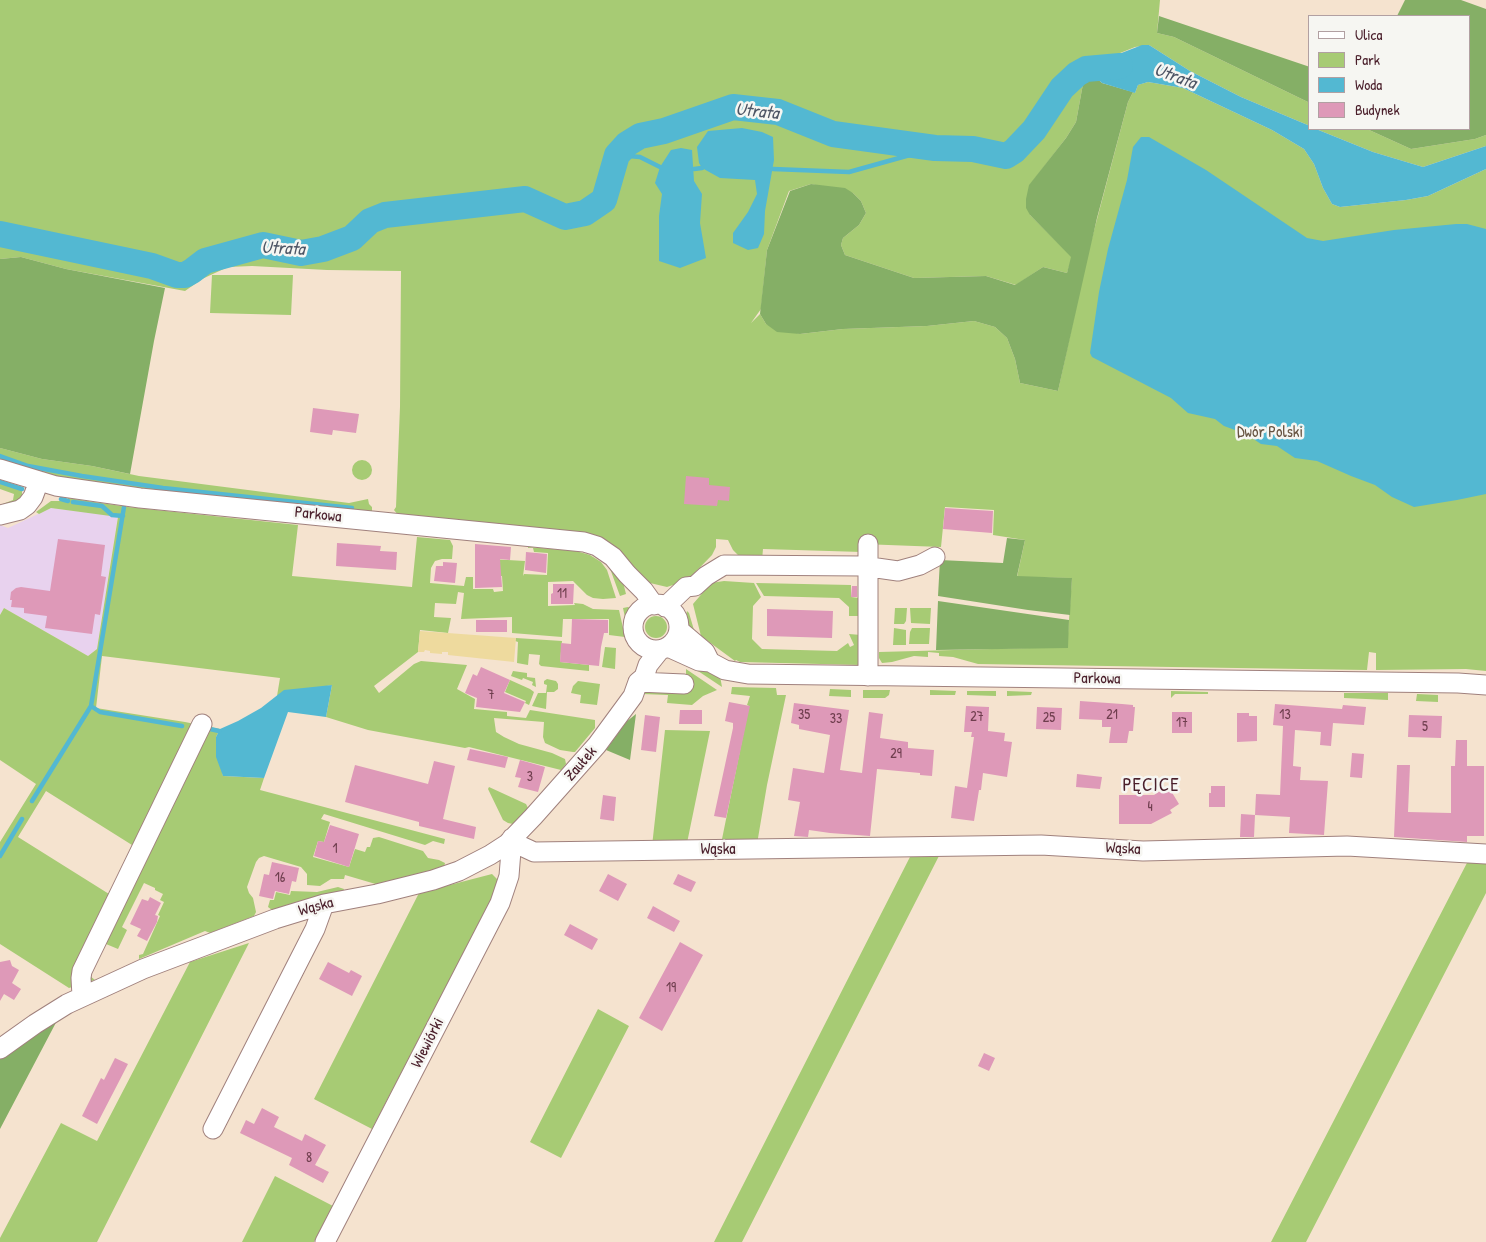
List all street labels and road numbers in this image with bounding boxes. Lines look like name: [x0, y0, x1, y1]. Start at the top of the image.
street label: Parkowa: [294, 503, 342, 527]
street label: Parkowa: [1073, 669, 1121, 689]
street label: Zaułek: [561, 743, 601, 785]
street label: Wąska: [1105, 838, 1141, 860]
street label: Wąska: [700, 840, 736, 860]
street label: Wąska: [297, 893, 335, 921]
street label: Wiewiórki: [407, 1015, 449, 1071]

